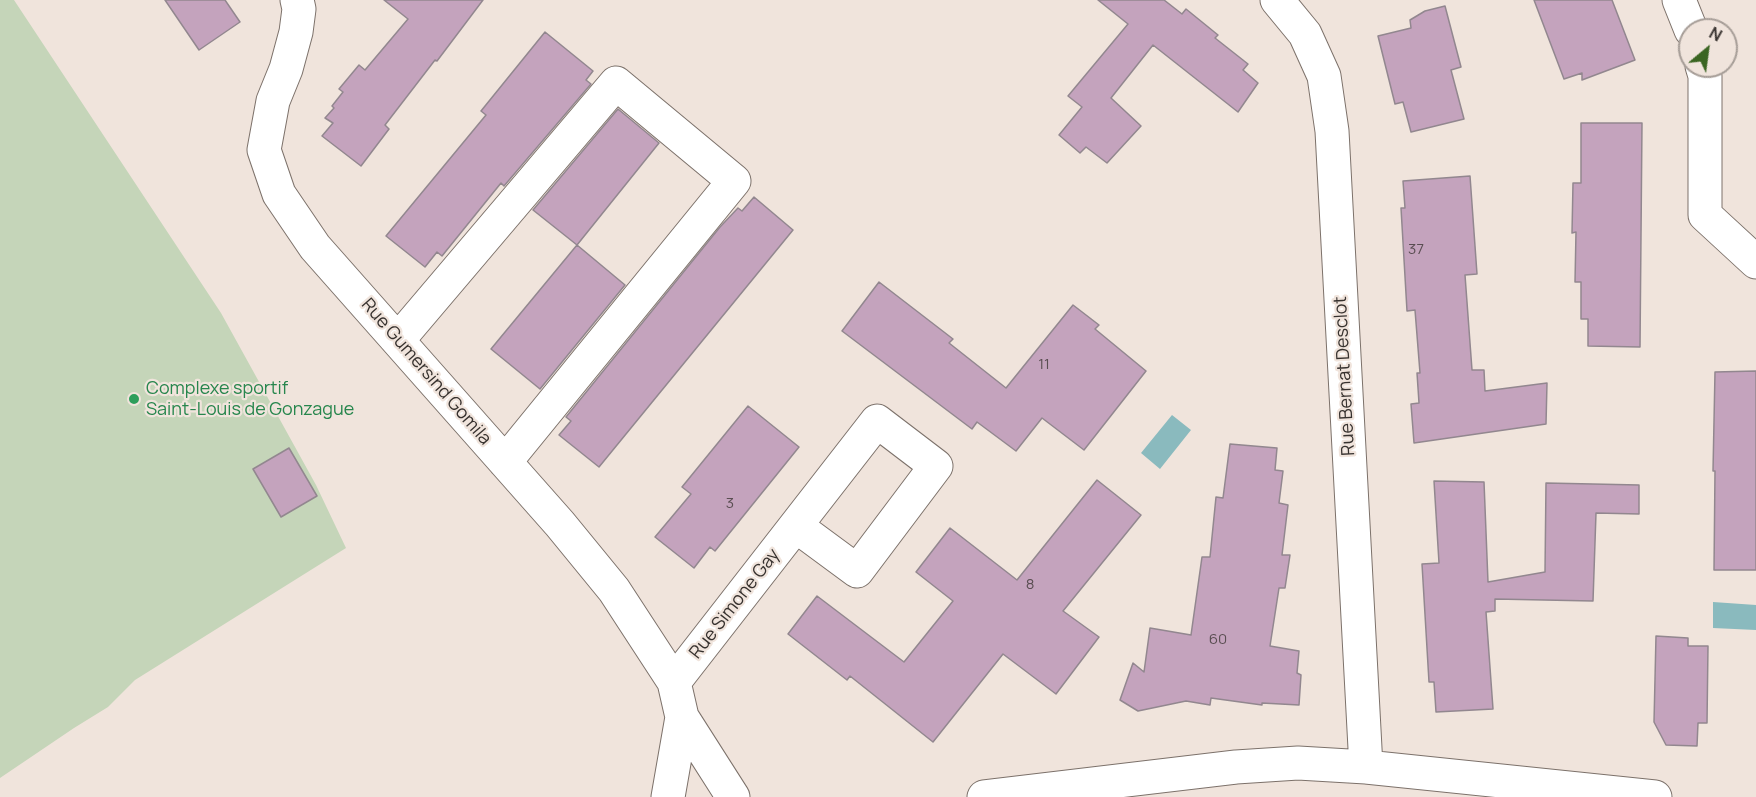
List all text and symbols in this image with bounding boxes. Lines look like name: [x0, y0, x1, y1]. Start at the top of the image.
north arrow: [1678, 18, 1738, 78]
text: N: [1705, 22, 1726, 46]
house number: 37: [1408, 241, 1424, 259]
street label: Rue Gumersind Gomila: [357, 294, 495, 450]
street label: Rue Bernat Desclot: [1330, 296, 1360, 456]
house number: 11: [1038, 356, 1050, 374]
place label: Complexe sportif Saint-Louis de Gonzague: [146, 378, 354, 420]
marker: Complexe sportif Saint-Louis de Gonzague: [127, 392, 141, 406]
house number: 3: [726, 495, 734, 513]
street label: Rue Simone Gay: [685, 545, 785, 663]
house number: 8: [1026, 576, 1034, 594]
house number: 60: [1209, 631, 1227, 649]

